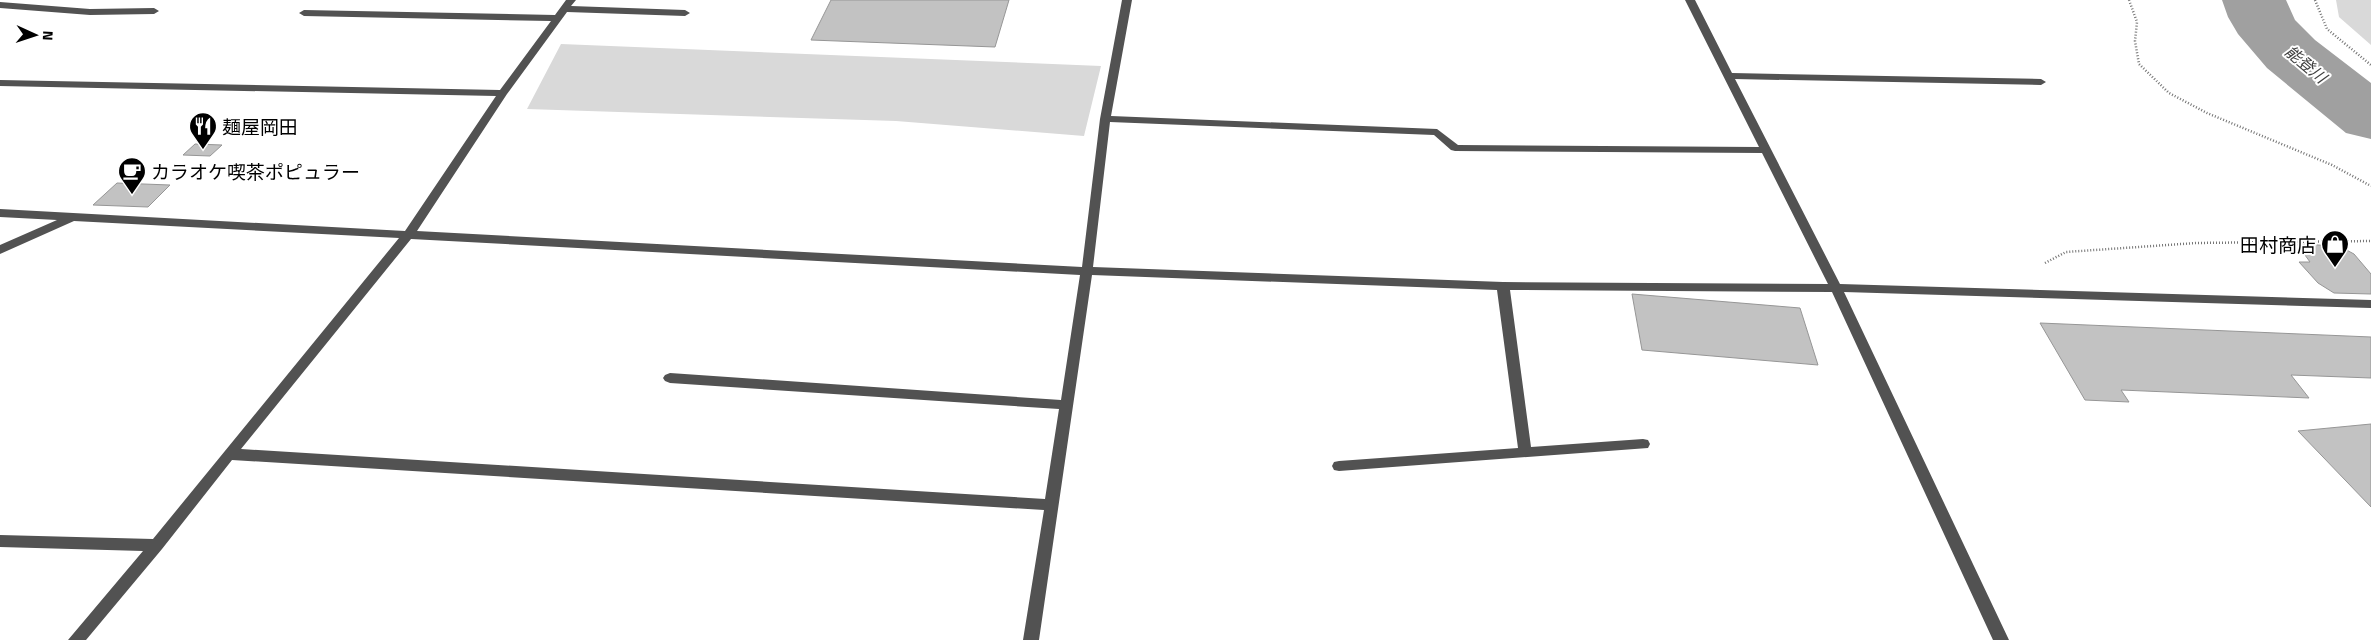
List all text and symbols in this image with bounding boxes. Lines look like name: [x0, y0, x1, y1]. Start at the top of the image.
north arrow: [10, 10, 60, 60]
text: N: [38, 30, 59, 41]
water label: 能登川: [2280, 39, 2334, 90]
restaurant icon: 麺屋岡田: [188, 111, 218, 150]
place label: 麺屋岡田: [222, 112, 298, 141]
cafe icon: カラオケ喫茶ポピュラー: [117, 156, 147, 195]
place label: カラオケ喫茶ポピュラー: [151, 157, 360, 186]
shop icon: 田村商店: [2320, 229, 2350, 268]
place label: 田村商店: [2240, 230, 2316, 259]

